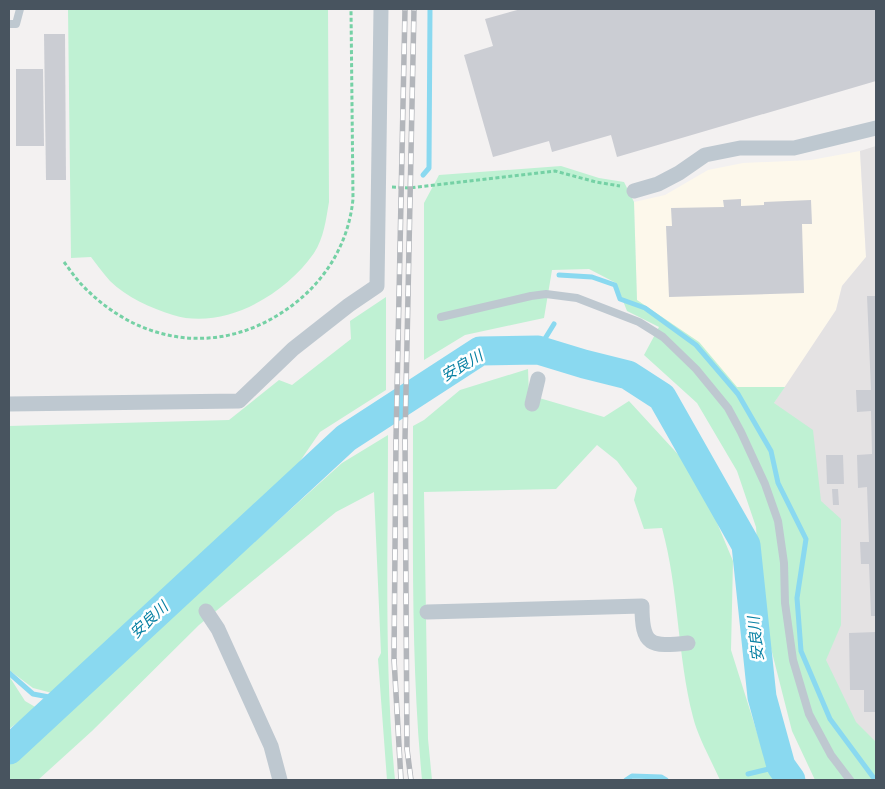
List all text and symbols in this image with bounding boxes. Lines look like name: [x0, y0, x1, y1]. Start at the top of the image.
water label: 安良川: [438, 345, 487, 384]
water label: 安良川: [126, 596, 172, 641]
water label: 安良川: [743, 614, 766, 662]

